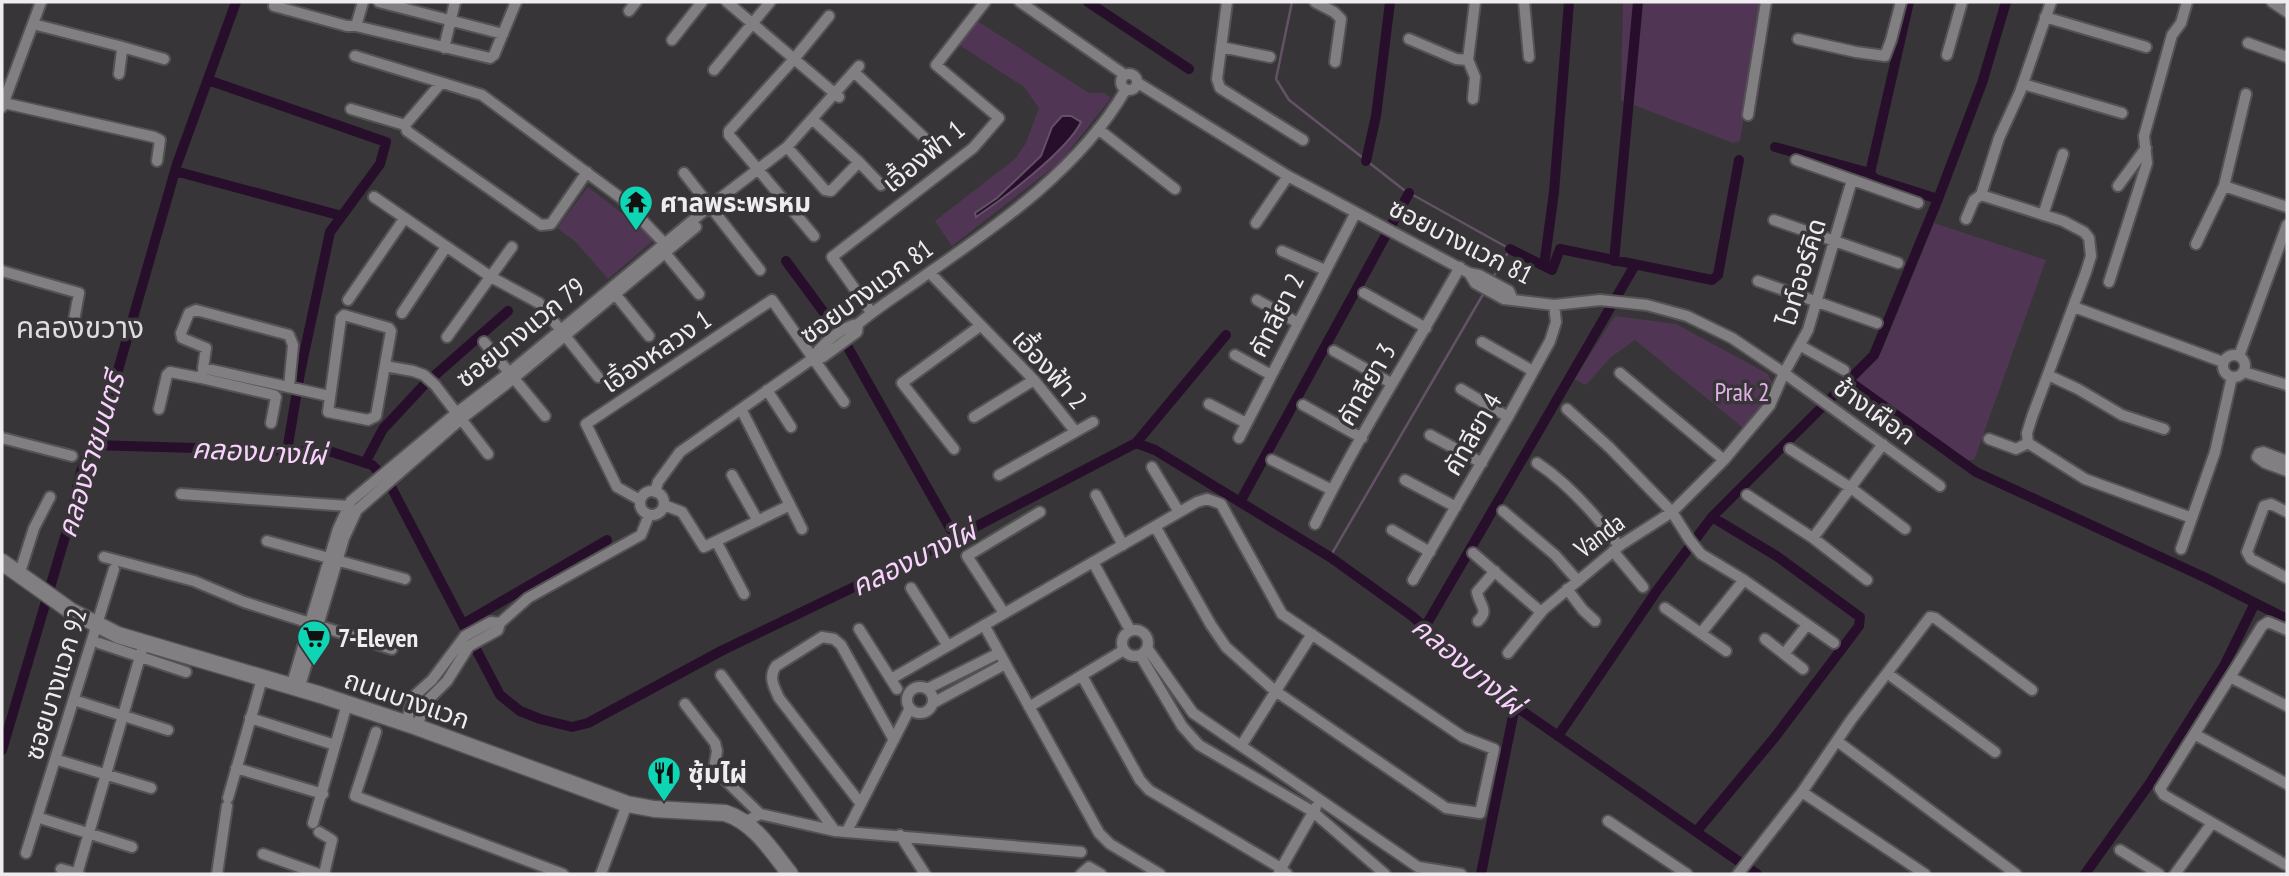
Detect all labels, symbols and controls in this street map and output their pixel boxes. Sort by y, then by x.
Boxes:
street label: เอื้องฟ้า 1 [874,112,971,199]
temple icon: ศาลพระพรหม [617,183,655,232]
place label: ศาลพระพรหม [660,186,811,219]
street label: ซอยบางแวก 81 [1384,191,1538,291]
street label: ไวท์ออร์คิด [1769,214,1833,331]
street label: ซอยบางแวก 81 [793,232,939,350]
street label: คัทลียา 2 [1241,267,1311,363]
street label: ซอยบางแวก 79 [449,270,591,394]
street label: เอิ้องหลวง 1 [595,302,717,400]
district label: คลองขวาง [16,307,144,346]
street label: เอื้องฟ้า 2 [1005,321,1095,416]
street label: คัทลียา 3 [1329,337,1403,431]
water label: คลองราชมนตรี [47,363,134,542]
street label: ช้างเผือก [1827,370,1923,452]
park label: Prak 2 [1714,375,1770,408]
street label: คัทลียา 4 [1435,387,1509,481]
water label: คลองบางไผ่ [191,429,331,473]
street label: Vanda [1567,505,1631,565]
water label: คลองบางไผ่ [845,510,985,604]
street label: ซอยบางแวก 92 [16,604,94,764]
water label: คลองบางไผ่ [1405,608,1534,725]
supermarket icon: 7-Eleven [295,618,333,667]
place label: 7-Eleven [338,621,418,654]
street label: ถนนบางแวก [340,662,474,736]
restaurant icon: ซุ้มไผ่ [645,754,683,803]
place label: ซุ้มไผ่ [688,757,747,790]

